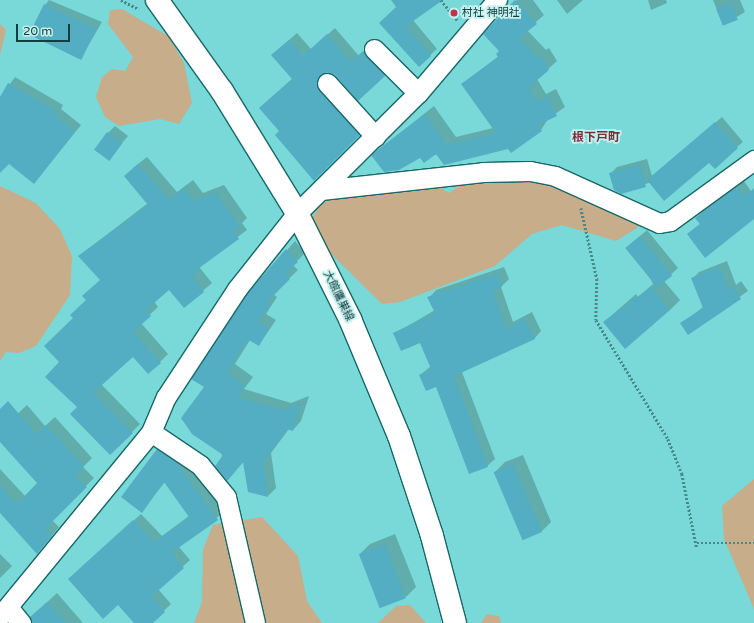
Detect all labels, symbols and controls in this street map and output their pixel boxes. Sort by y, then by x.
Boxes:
place label: 村社 神明社 [462,6,520,20]
marker: 村社 神明社 [449,8,459,18]
scale bar [18,16,72,42]
text: 20 m [23,24,52,38]
district label: 根下戸町 [572,131,620,145]
street label: 大館鷹巣線 [320,268,356,324]

